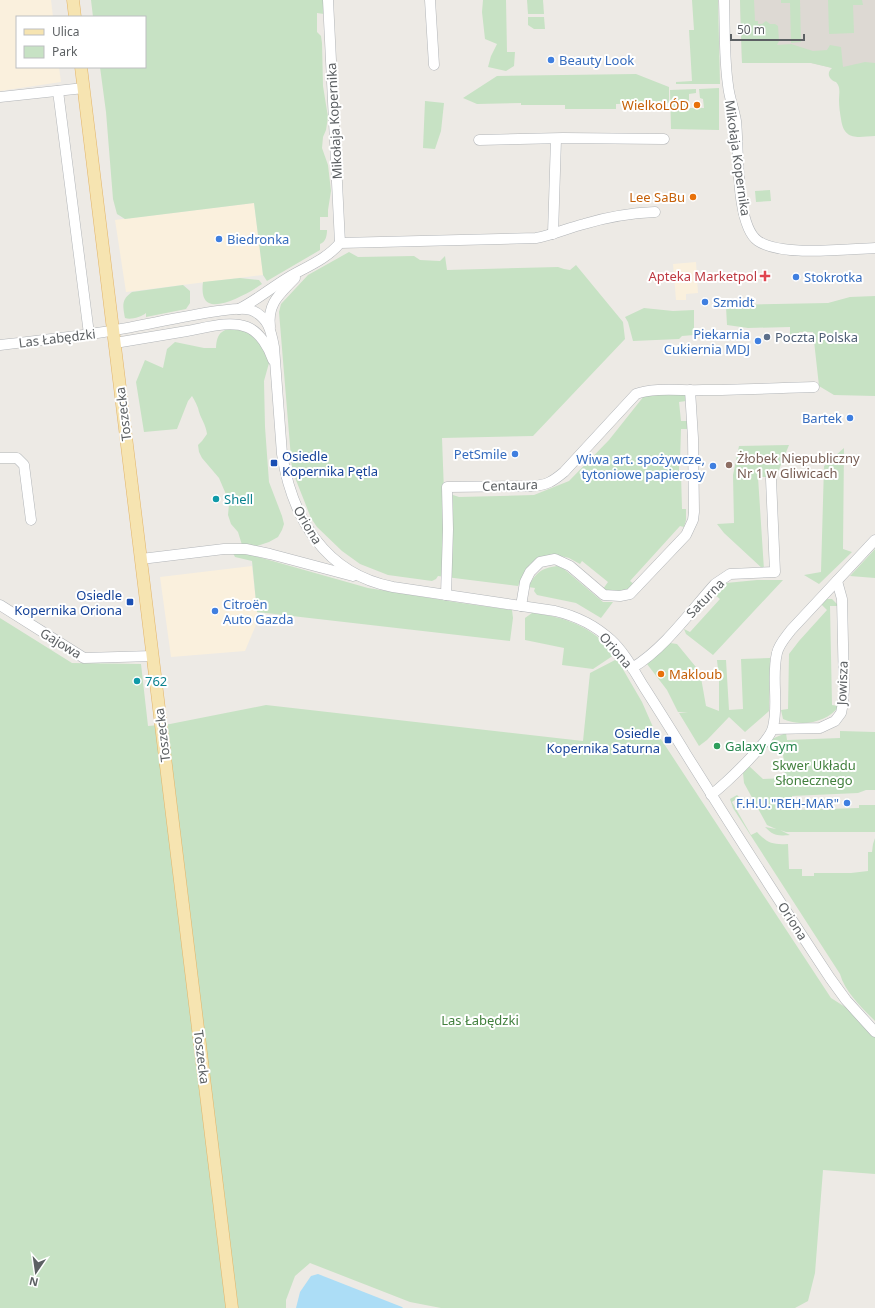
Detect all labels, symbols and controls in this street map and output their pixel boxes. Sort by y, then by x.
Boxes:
legend [16,16,146,68]
scale bar [731,16,804,42]
text: 50 m [737,21,765,38]
text: Ulica [52,23,79,40]
text: Park [52,43,78,60]
place label: Beauty Look [559,51,634,69]
marker: Beauty Look [546,55,556,65]
street label: Mikołaja Kopernika [322,62,346,180]
place label: WielkoLÓD [622,96,689,114]
street label: Mikołaja Kopernika [721,99,755,217]
marker: WielkoLÓD [692,100,702,110]
place label: Lee SaBu [629,188,685,206]
marker: Lee SaBu [688,192,698,202]
place label: Biedronka [227,230,289,248]
marker: Biedronka [214,234,224,244]
place label: Apteka Marketpol [648,267,757,285]
place label: Stokrotka [804,268,863,286]
marker: Apteka Marketpol [760,271,770,281]
marker: Stokrotka [791,272,801,282]
place label: Szmidt [713,293,755,311]
marker: Szmidt [700,297,710,307]
street label: Las Łabędzki [17,324,97,352]
place label: Piekarnia Cukiernia MDJ [664,325,750,358]
place label: Poczta Polska [775,328,858,346]
marker: Poczta Polska [762,332,772,342]
marker: Piekarnia Cukiernia MDJ [753,336,763,346]
street label: Toszecka [111,386,135,442]
place label: Bartek [802,409,842,427]
marker: Bartek [845,413,855,423]
place label: PetSmile [454,445,507,463]
place label: Osiedle Kopernika Pętla [282,447,378,480]
marker: PetSmile [510,449,520,459]
place label: Żłobek Niepubliczny Nr 1 w Gliwicach [737,449,860,482]
place label: Wiwa art. spożywcze, tytoniowe papierosy [576,450,705,483]
marker: Osiedle Kopernika Pętla [269,458,279,468]
marker: Żłobek Niepubliczny Nr 1 w Gliwicach [724,460,734,470]
marker: Wiwa art. spożywcze, tytoniowe papierosy [708,461,718,471]
street label: Centaura [482,475,538,495]
place label: Shell [224,490,253,508]
marker: Shell [211,494,221,504]
street label: Oriona [289,502,327,548]
street label: Saturna [682,575,728,621]
place label: Osiedle Kopernika Oriona [14,586,122,619]
place label: Citroën Auto Gazda [223,595,293,628]
marker: Osiedle Kopernika Oriona [125,597,135,607]
marker: Citroën Auto Gazda [210,606,220,616]
street label: Gajowa [37,624,85,662]
street label: Oriona [595,628,637,672]
street label: Jowisza [832,661,852,707]
place label: Makloub [669,665,722,683]
marker: Makloub [656,669,666,679]
place label: 762 [145,672,167,690]
marker: 762 [132,676,142,686]
street label: Toszecka [150,707,174,763]
place label: Osiedle Kopernika Saturna [547,724,660,757]
marker: Osiedle Kopernika Saturna [663,735,673,745]
place label: Galaxy Gym [725,737,798,755]
marker: Galaxy Gym [712,741,722,751]
park label: Skwer Układu Słonecznego [772,756,856,789]
place label: F.H.U."REH-MAR" [736,794,839,812]
marker: F.H.U."REH-MAR" [842,798,852,808]
street label: Oriona [774,898,812,944]
park label: Las Łabędzki [441,1011,519,1029]
street label: Toszecka [190,1029,214,1085]
north arrow [16,1252,56,1292]
text: N [28,1274,40,1291]

